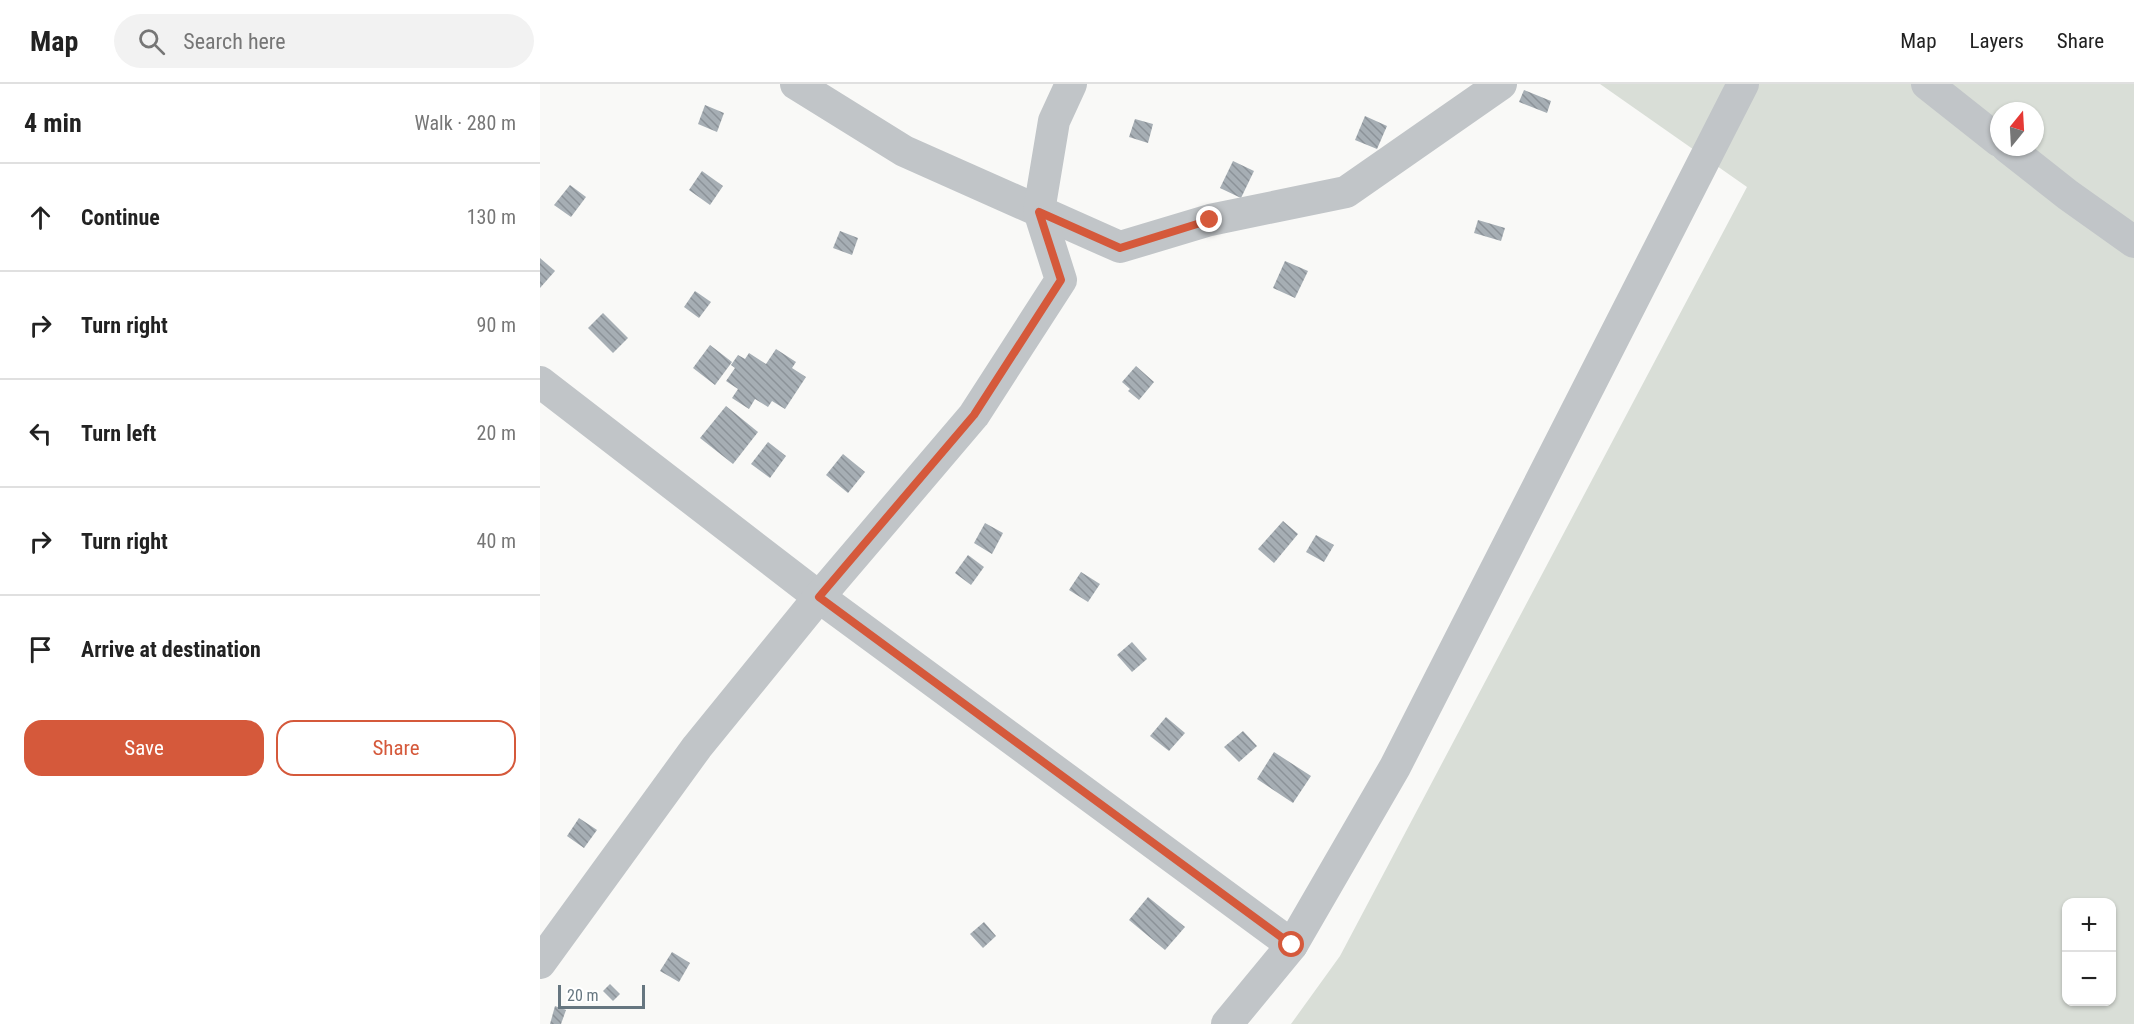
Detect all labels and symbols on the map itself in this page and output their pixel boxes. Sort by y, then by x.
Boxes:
north arrow [1990,102,2044,156]
route end [1196,206,1222,232]
route start [1278,931,1304,957]
scale bar [558,982,645,1010]

